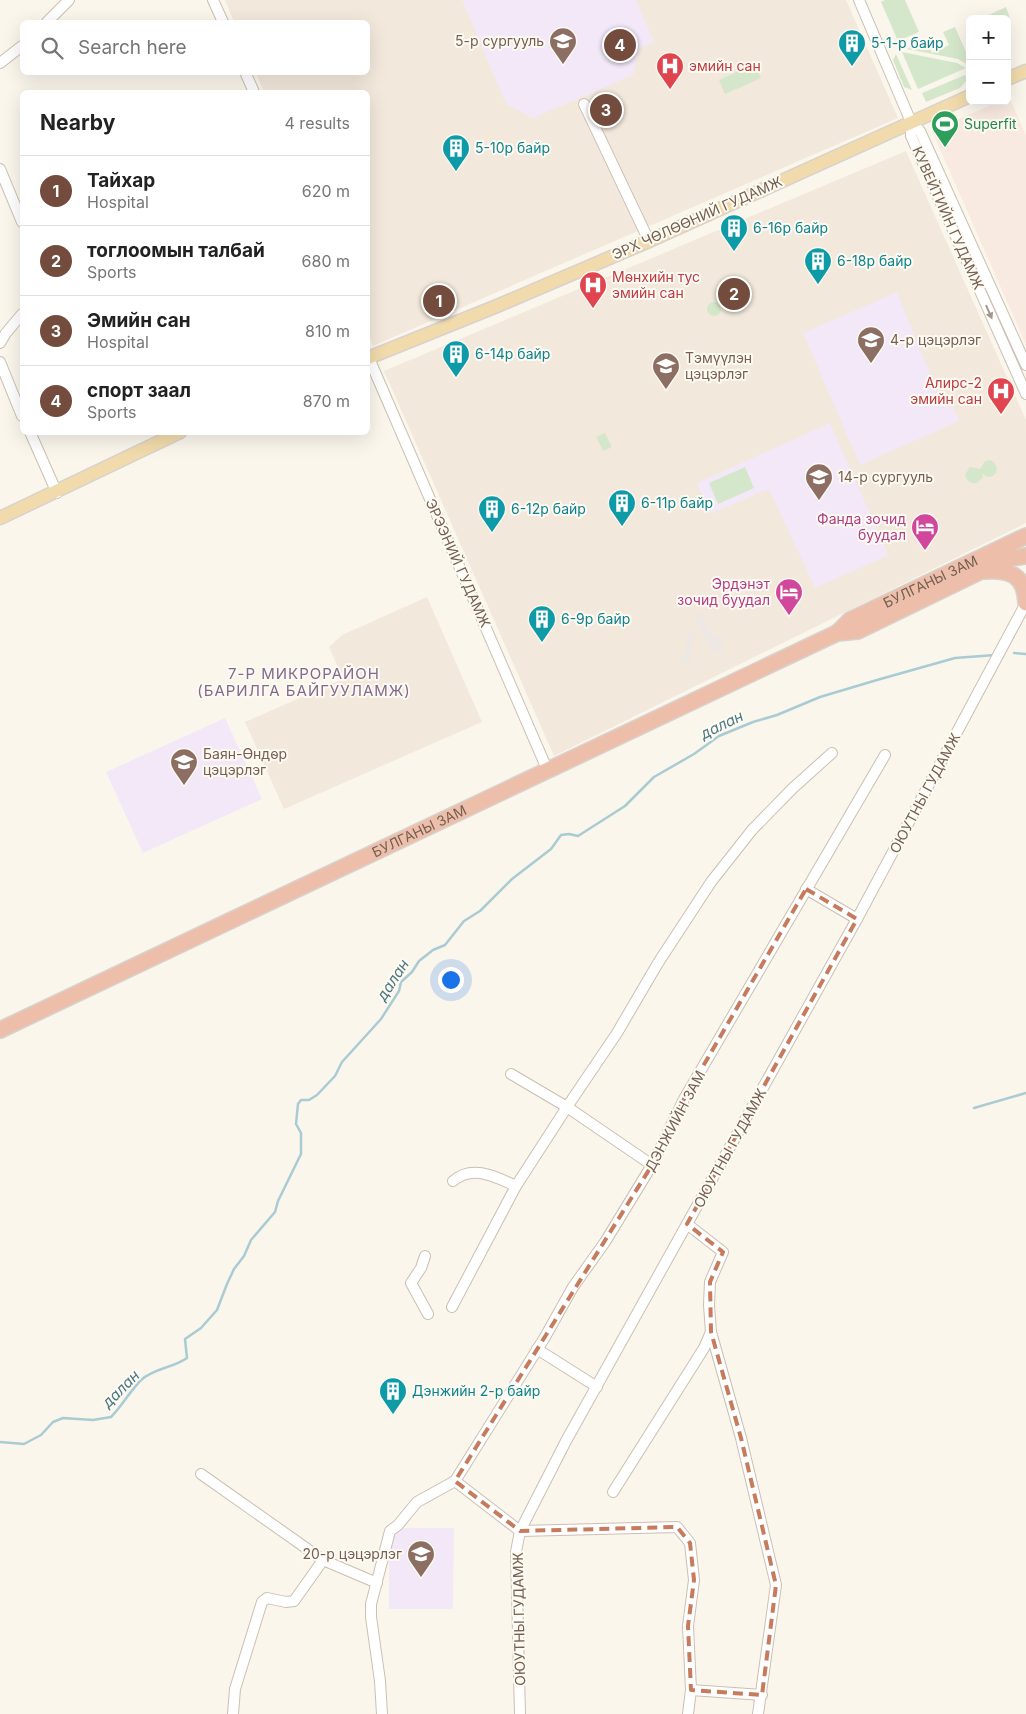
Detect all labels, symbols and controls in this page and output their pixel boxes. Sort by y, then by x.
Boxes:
map controls [966,15,1011,105]
button: + [966,15,1011,60]
search box [20,20,370,75]
school or university icon: 5-р сургууль [548,26,578,65]
pin: 4 [604,26,636,64]
building icon: 5-1-р байр [837,28,867,67]
place label: 5-р сургууль [455,32,544,49]
icon: search [38,34,66,62]
place label: 5-1-р байр [871,34,944,51]
text: Search here [78,36,187,59]
hospital icon: эмийн сан [655,51,685,90]
place label: эмийн сан [689,57,761,74]
button: − [966,60,1011,105]
pin: 3 [590,91,622,129]
sports icon: Superfit [930,109,960,148]
text: Nearby [40,110,115,135]
text: 4 results [285,113,350,133]
place label: Superfit [964,115,1017,132]
building icon: 5-10р байр [441,133,471,172]
place label: 5-10р байр [475,139,550,156]
street label: КУВЕЙТИЙН ГУДАМЖ [909,143,989,293]
text: Тайхар [87,169,155,192]
street label: ЭРХ ЧӨЛӨӨНИЙ ГУДАМЖ [609,171,785,263]
text: 1 [53,181,59,201]
text: 620 m [302,181,350,201]
text: Hospital [87,192,149,212]
building icon: 6-16р байр [719,213,749,252]
place label: 6-16р байр [753,219,828,236]
text: тоглоомын талбай [87,239,265,262]
building icon: 6-18р байр [803,246,833,285]
text: 2 [51,251,61,271]
text: 680 m [302,251,350,271]
place label: 6-18р байр [837,252,912,269]
text: Sports [87,262,136,282]
place label: Мөнхийн тус эмийн сан [612,268,700,301]
hospital icon: Мөнхийн тус эмийн сан [578,270,608,309]
pin: 2 [718,275,750,313]
pin: 1 [423,282,455,320]
one-way arrow [985,305,993,319]
text: Эмийн сан [87,309,191,332]
text: 3 [51,321,61,341]
text: 810 m [305,321,350,341]
school or university icon: 4-р цэцэрлэг [856,325,886,364]
place label: 4-р цэцэрлэг [890,331,981,348]
text: Hospital [87,332,149,352]
building icon: 6-14р байр [441,339,471,378]
place label: 6-14р байр [475,345,550,362]
place label: Тэмүүлэн цэцэрлэг [685,349,752,382]
school or university icon: Тэмүүлэн цэцэрлэг [651,351,681,390]
place label: Aлирс-2 эмийн сан [910,374,982,407]
hospital icon: Aлирс-2 эмийн сан [986,376,1016,415]
text: спорт заал [87,379,191,402]
text: 4 [51,391,61,411]
text: 870 m [303,391,350,411]
text: Sports [87,402,136,422]
school or university icon: 14-р сургууль [804,462,834,501]
place label: 14-р сургууль [838,468,933,485]
building icon: 6-11р байр [607,488,637,527]
building icon: 6-12р байр [477,494,507,533]
place label: 6-11р байр [641,494,713,511]
street label: ЭРЭЭНИЙ ГУДАМЖ [422,495,496,630]
place label: 6-12р байр [511,500,586,517]
place label: Фанда зочид буудал [817,510,906,543]
hotel icon: Фанда зочид буудал [910,512,940,551]
street label: БУЛГАНЫ ЗАМ [880,551,980,611]
place label: Эрдэнэт зочид буудал [677,575,770,608]
hotel icon: Эрдэнэт зочид буудал [774,577,804,616]
building icon: 6-9р байр [527,604,557,643]
place label: 6-9р байр [561,610,630,627]
district label: 7-Р МИКРОРАЙОН (БАРИЛГА БАЙГУУЛАМЖ) [197,664,411,700]
water label: далан [696,706,746,743]
street label: ОЮУТНЫ ГУДАМЖ [886,729,964,856]
place label: Баян-Өндөр цэцэрлэг [203,745,287,778]
school or university icon: Баян-Өндөр цэцэрлэг [169,747,199,786]
street label: БУЛГАНЫ ЗАМ [369,801,469,860]
water label: далан [372,955,413,1005]
your location [438,967,464,993]
street label: ДЭНЖИЙН ЗАМ [640,1067,708,1174]
street label: ОЮУТНЫ ГУДАМЖ [690,1085,770,1210]
water label: далан [97,1366,143,1412]
building icon: Дэнжийн 2-р байр [378,1376,408,1415]
place label: Дэнжийн 2-р байр [412,1382,540,1399]
school or university icon: 20-р цэцэрлэг [406,1539,436,1578]
place label: 20-р цэцэрлэг [302,1545,402,1562]
street label: ОЮУТНЫ ГУДАМЖ [509,1551,528,1686]

